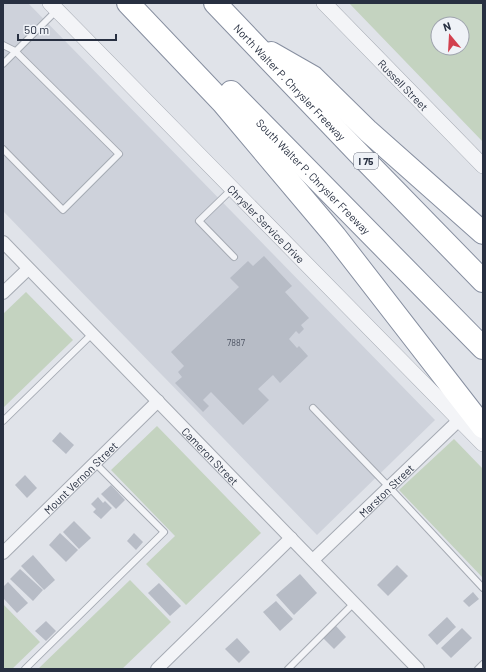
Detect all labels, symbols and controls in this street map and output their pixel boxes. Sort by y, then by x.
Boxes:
scale bar [18,16,116,42]
north arrow [430,16,470,56]
text: N [441,19,452,33]
street label: North Walter P. Chrysler Freeway [232,21,349,143]
text: 50 m [24,22,49,36]
street label: Russell Street [376,56,431,113]
street label: South Walter P. Chrysler Freeway [254,116,373,237]
road number: I 75 [354,153,378,169]
street label: Chrysler Service Drive [225,182,308,265]
house number: 7887 [227,337,246,348]
street label: Cameron Street [180,424,242,487]
street label: Mount Vernon Street [41,438,120,516]
street label: Marston Street [356,461,416,519]

